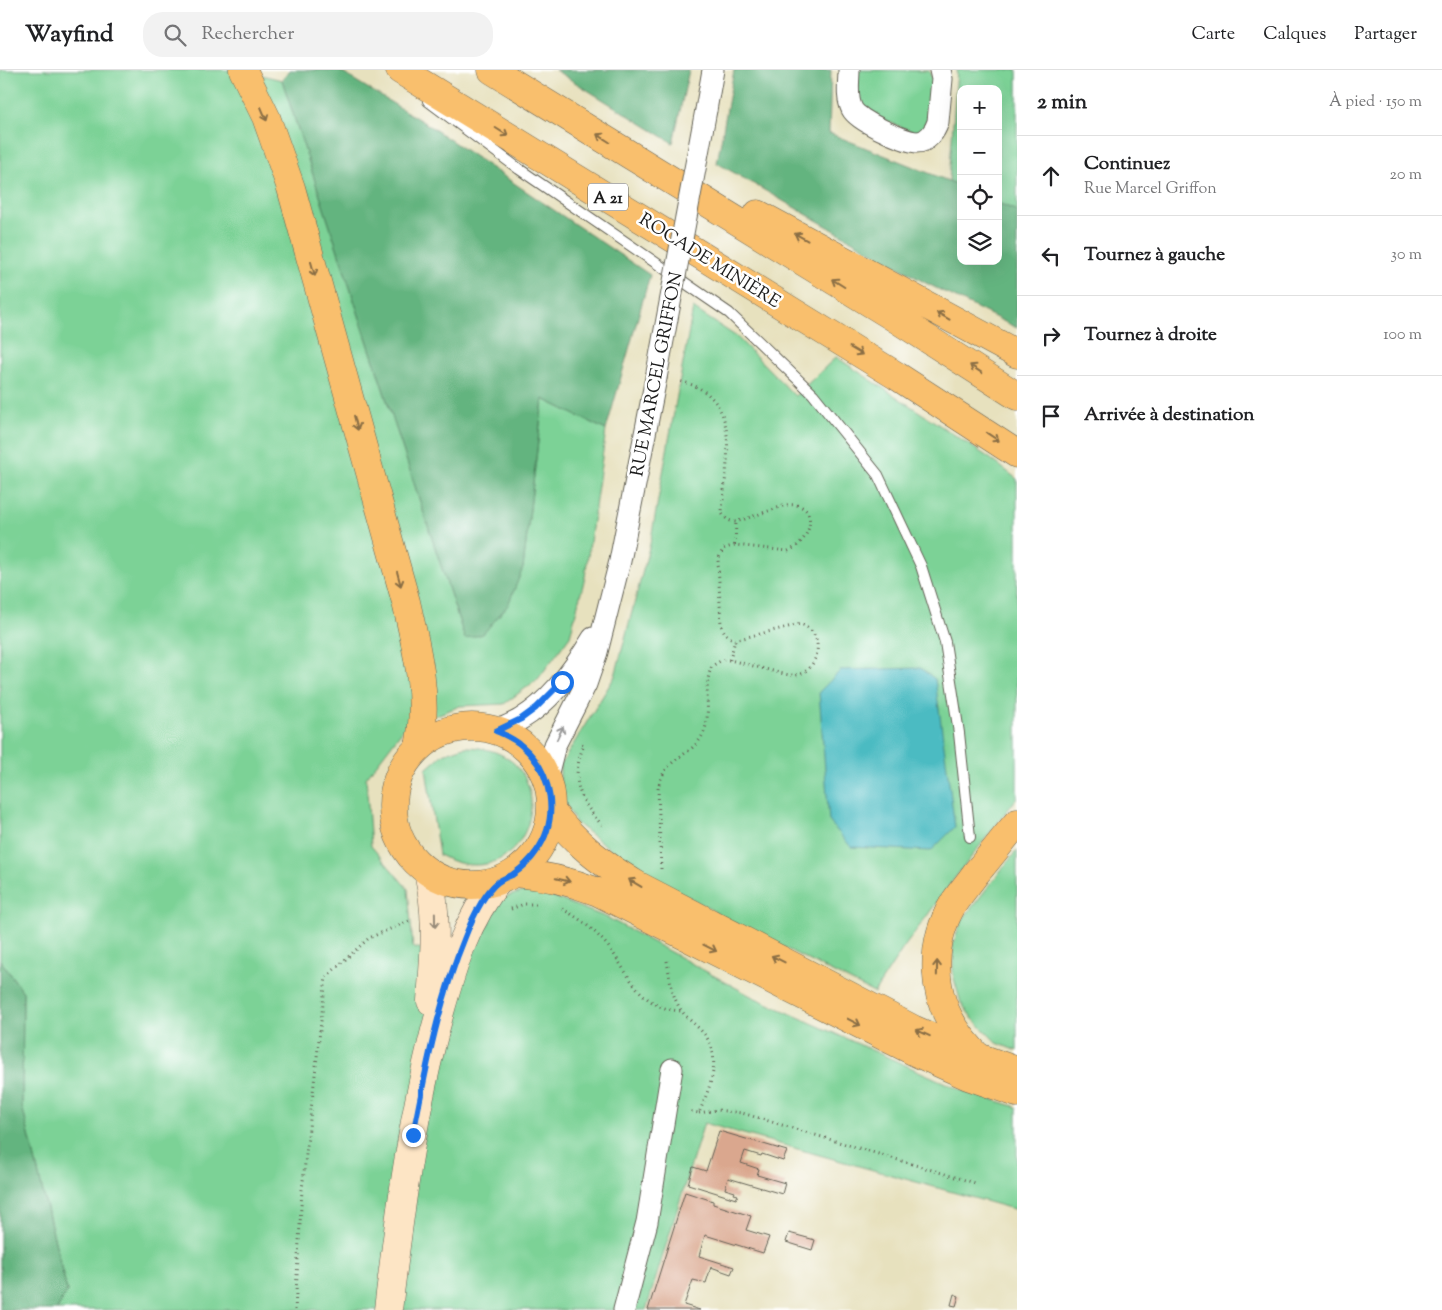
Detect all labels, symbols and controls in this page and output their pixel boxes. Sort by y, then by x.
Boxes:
search box [143,12,493,57]
text: Wayfind [25,18,113,52]
icon: search [161,21,189,49]
text: Rechercher [201,21,294,48]
text: Carte [1192,22,1235,48]
text: Calques [1263,22,1326,48]
text: Partager [1354,22,1417,48]
map controls [957,85,1002,265]
button: + [957,85,1002,130]
text: 2 min [1037,88,1087,118]
text: À pied · 150 m [1329,91,1422,114]
one-way arrow [260,106,270,121]
one-way arrow [494,128,508,138]
button: − [957,130,1002,175]
one-way arrow [596,133,610,143]
text: Continuez [1084,151,1170,178]
icon: ahead [1037,162,1065,190]
text: 20 m [1389,164,1422,187]
button: locate [957,175,1002,220]
text: Rue Marcel Griffon [1084,178,1217,201]
road number: A 21 [588,184,628,210]
street label: ROCADE MINIÈRE [633,208,785,316]
button: layers [957,220,1002,265]
one-way arrow [794,231,808,241]
icon: left [1037,242,1065,270]
text: Tournez à gauche [1084,242,1225,269]
text: 30 m [1391,244,1422,267]
one-way arrow [309,260,319,276]
street label: RUE MARCEL GRIFFON [625,270,691,479]
one-way arrow [832,278,846,288]
one-way arrow [936,310,950,320]
icon: right [1037,322,1065,350]
text: Tournez à droite [1084,322,1217,349]
text: 100 m [1383,324,1422,347]
one-way arrow [848,346,862,356]
one-way arrow [970,364,984,374]
icon: arrive [1037,402,1065,430]
text: Arrivée à destination [1084,402,1255,429]
one-way arrow [352,414,362,430]
one-way arrow [986,433,1000,443]
one-way arrow [395,571,405,587]
route start [551,671,574,694]
one-way arrow [556,726,566,741]
one-way arrow [554,876,570,885]
one-way arrow [628,878,642,888]
one-way arrow [430,912,440,928]
one-way arrow [702,943,717,953]
one-way arrow [771,954,786,964]
one-way arrow [932,960,942,976]
one-way arrow [847,1017,862,1027]
one-way arrow [916,1028,931,1038]
route end [402,1124,425,1147]

